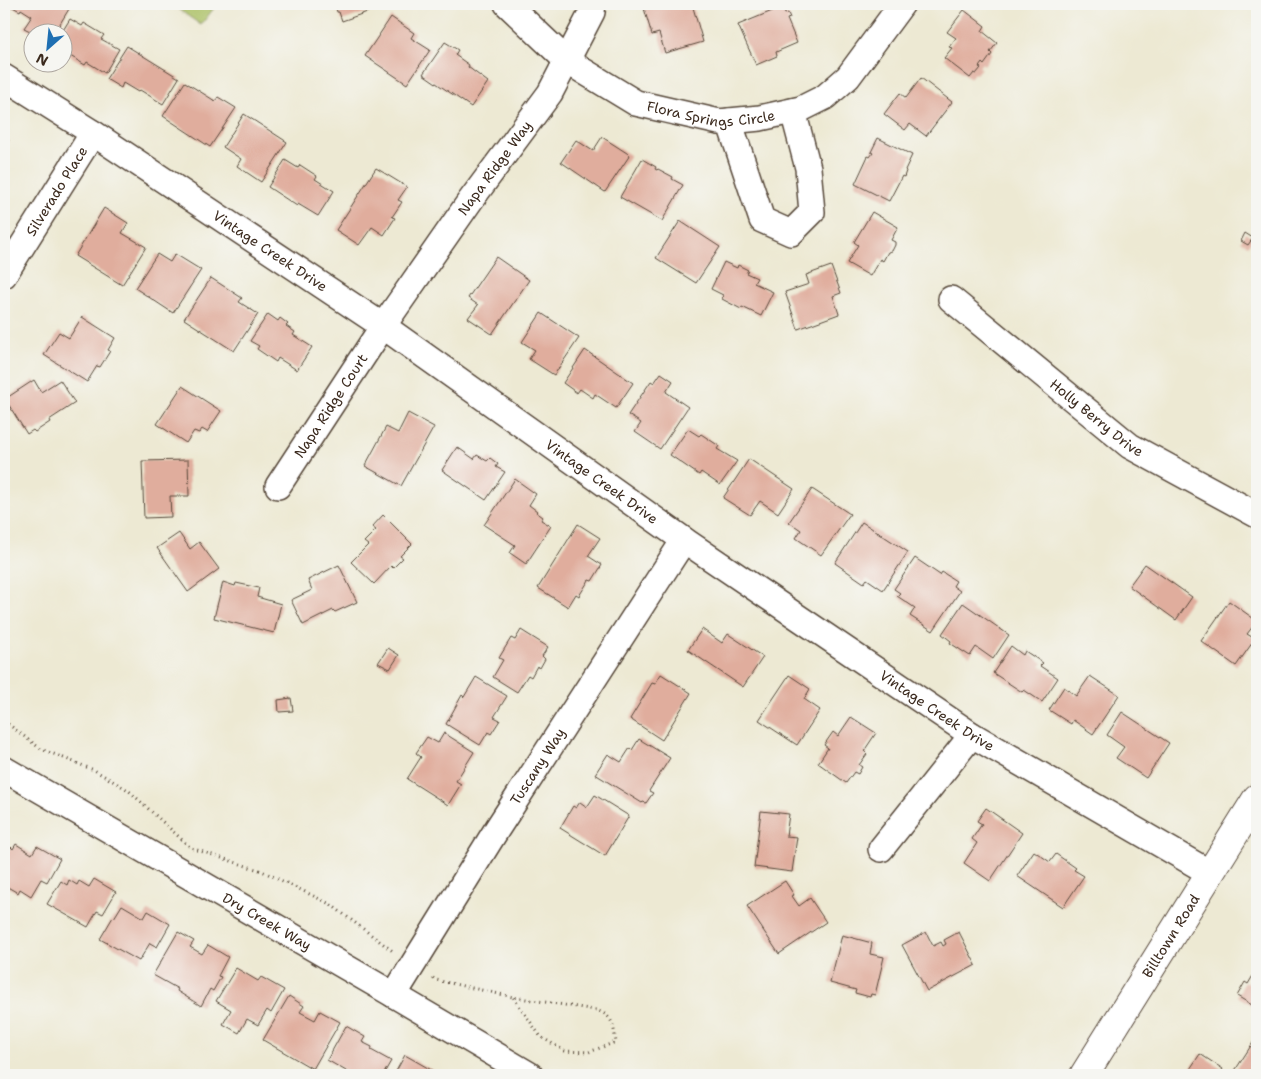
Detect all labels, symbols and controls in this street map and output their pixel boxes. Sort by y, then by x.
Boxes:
north arrow [22,22,72,72]
text: N [33,49,51,70]
street label: Flora Springs Circle [645,97,777,131]
street label: Napa Ridge Way [454,117,536,219]
street label: Silverado Place [22,143,91,239]
street label: Vintage Creek Drive [209,206,331,296]
street label: Napa Ridge Court [290,350,371,461]
street label: Holly Berry Drive [1046,375,1147,461]
street label: Vintage Creek Drive [542,435,662,528]
street label: Vintage Creek Drive [876,666,998,755]
street label: Tuscany Way [506,724,569,808]
street label: Dry Creek Way [219,889,315,954]
street label: Billtown Road [1138,891,1204,981]

